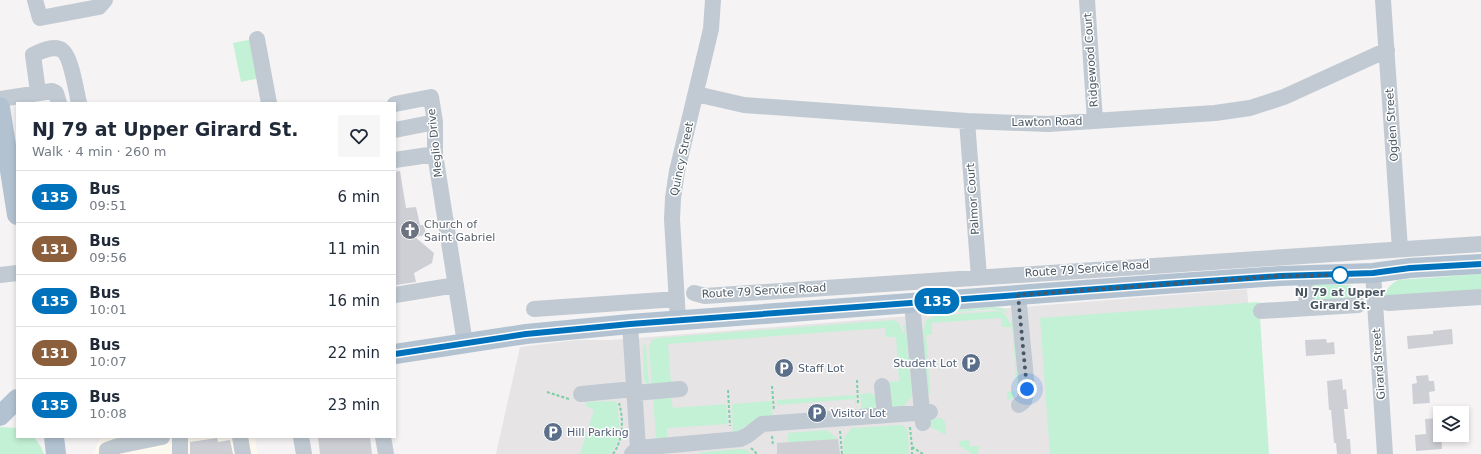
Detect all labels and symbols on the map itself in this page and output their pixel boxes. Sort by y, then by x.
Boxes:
street label: Ridgewood Court [1081,12,1101,108]
street label: Ogden Street [1383,87,1401,162]
street label: Meglio Drive [425,108,445,178]
street label: Lawton Road [1011,115,1083,129]
street label: Quincy Street [668,120,696,197]
street label: Palmor Court [964,162,982,235]
place label: Church of Saint Gabriel [424,218,495,244]
church icon: Church of Saint Gabriel [399,219,421,241]
street label: Route 79 Service Road [1024,258,1150,280]
marker: NJ 79 at Upper Girard St. [1331,266,1349,284]
street label: Route 79 Service Road [701,281,827,301]
place label: NJ 79 at Upper Girard St. [1295,286,1386,312]
line badge: 135 [914,288,960,314]
street label: Girard Street [1370,327,1388,400]
parking icon: Student Lot [960,352,982,374]
parking icon: Staff Lot [773,357,795,379]
place label: Student Lot [893,357,958,370]
place label: Staff Lot [798,362,845,375]
your location [1017,379,1037,399]
parking icon: Visitor Lot [806,402,828,424]
place label: Visitor Lot [831,407,887,420]
parking icon: Hill Parking [542,421,564,443]
place label: Hill Parking [567,426,629,439]

